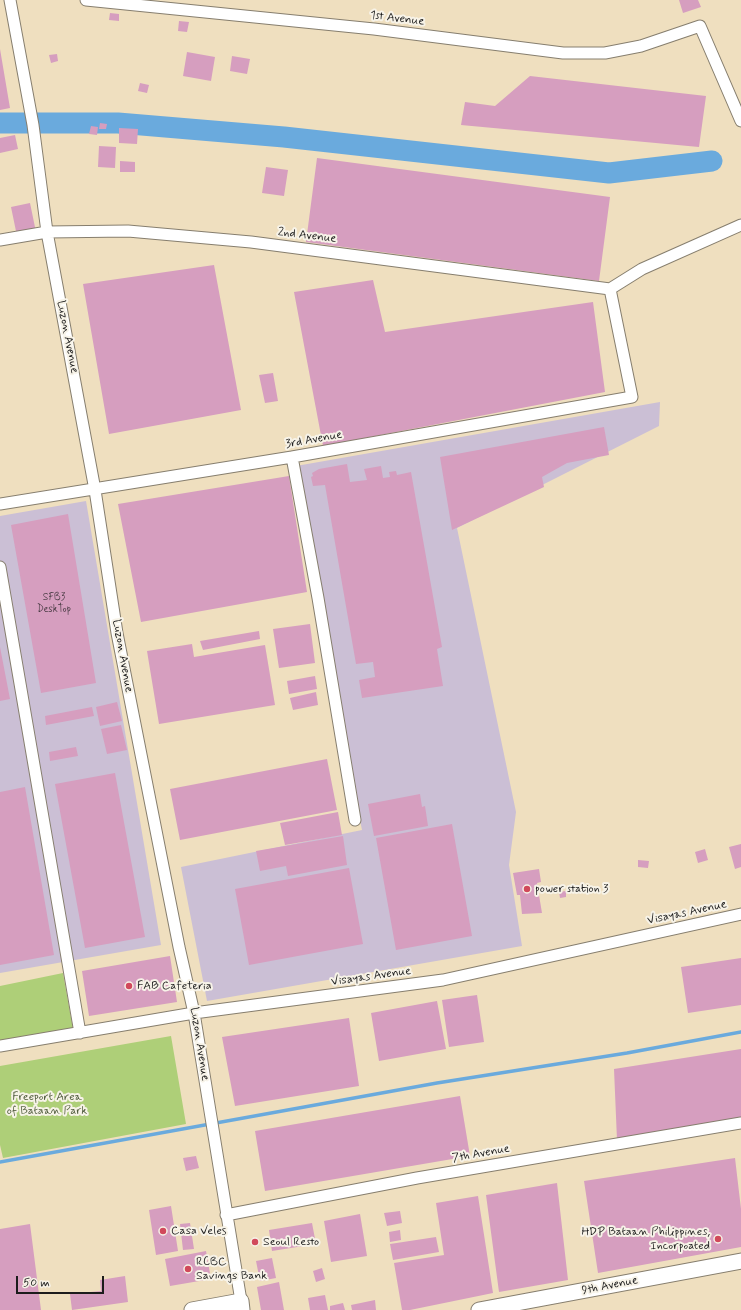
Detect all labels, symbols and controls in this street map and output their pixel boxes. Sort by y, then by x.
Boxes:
street label: 1st Avenue [369,9,425,29]
street label: 2nd Avenue [277,225,337,247]
street label: Luzon Avenue [53,299,81,375]
street label: 3rd Avenue [285,428,343,452]
house number: SFB3 DeskTop [37,592,71,616]
street label: Luzon Avenue [108,618,136,694]
place label: power station 3 [535,882,608,896]
marker: power station 3 [522,884,532,894]
street label: Visayas Avenue [646,898,728,928]
street label: Visayas Avenue [330,964,412,990]
place label: FAB Cafeteria [137,979,212,993]
marker: FAB Cafeteria [124,981,134,991]
street label: Luzon Avenue [186,1006,212,1082]
park label: Freeport Area of Bataan Park [7,1090,87,1118]
street label: 7th Avenue [451,1142,511,1166]
place label: Casa Veles [171,1224,227,1238]
place label: HDP Bataan Philippines, Incorpoated [581,1225,710,1253]
marker: Casa Veles [158,1226,168,1236]
marker: HDP Bataan Philippines, Incorpoated [713,1234,723,1244]
place label: Seoul Resto [263,1235,319,1249]
marker: Seoul Resto [250,1237,260,1247]
place label: RCBC Savings Bank [196,1255,267,1283]
marker: RCBC Savings Bank [183,1264,193,1274]
scale bar [18,1268,106,1294]
street label: 9th Avenue [581,1274,639,1298]
text: 50 m [23,1275,50,1291]

